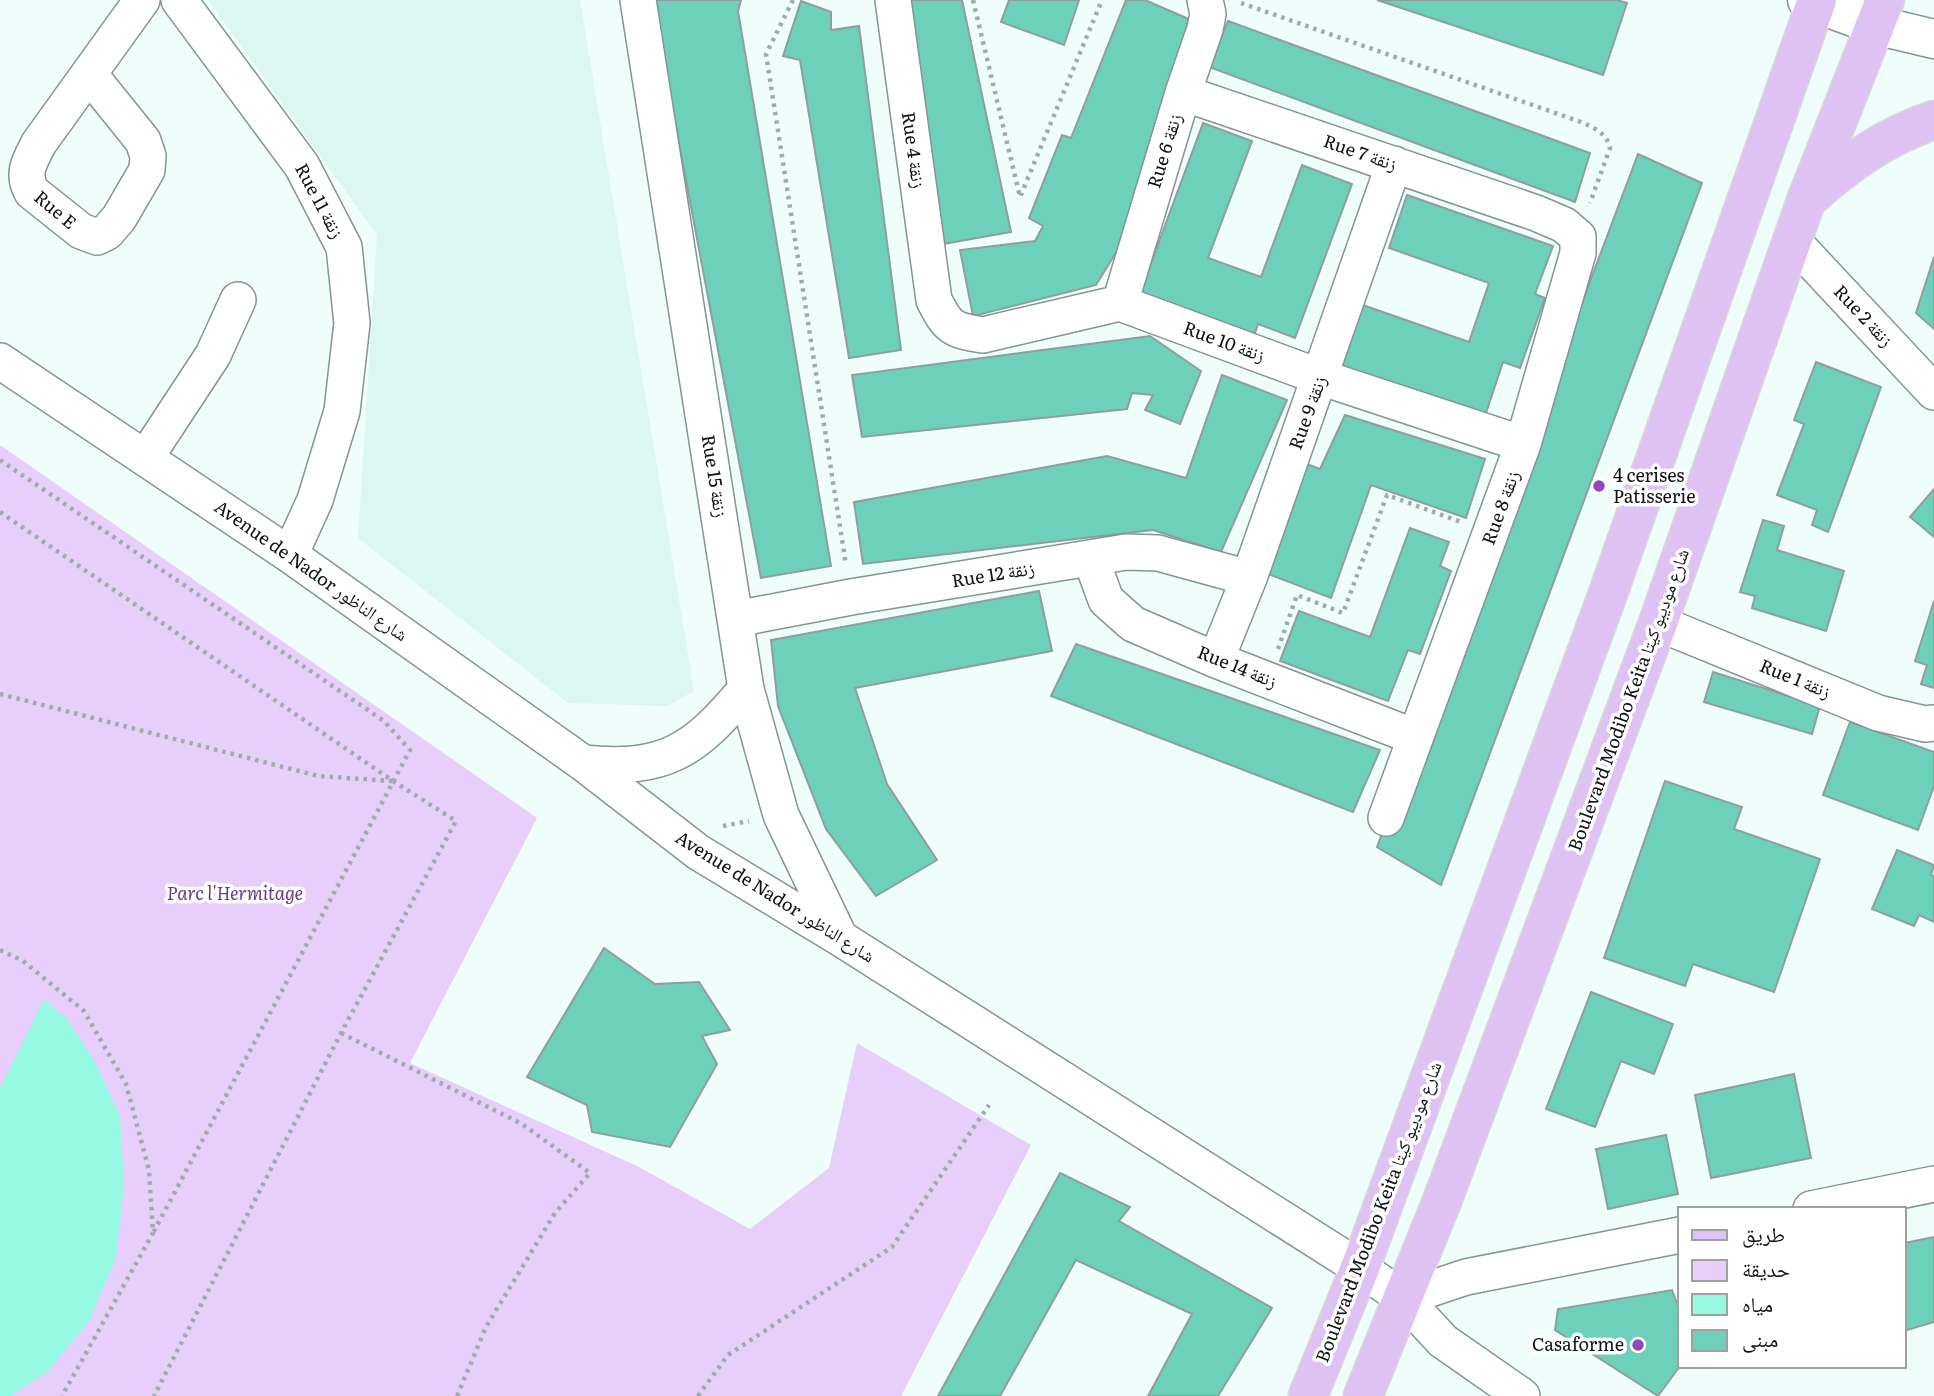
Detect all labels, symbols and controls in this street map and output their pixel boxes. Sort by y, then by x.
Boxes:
street label: Rue 4 زنقة [896,110,933,190]
street label: Rue 6 زنقة [1139,110,1188,191]
street label: Rue 7 زنقة [1320,126,1401,177]
street label: Rue 11 زنقة [289,158,351,243]
street label: Rue E [29,183,83,235]
street label: Rue 2 زنقة [1828,278,1900,352]
street label: Rue 10 زنقة [1180,313,1269,368]
street label: Rue 9 زنقة [1281,372,1332,453]
street label: Rue 15 زنقة [696,432,735,519]
place label: 4 cerises Patisserie [1613,461,1696,509]
street label: Rue 8 زنقة [1474,467,1525,548]
marker: 4 cerises Patisserie [1591,478,1607,494]
street label: Avenue de Nador شارع الناظور [210,493,414,647]
street label: Boulevard Modibo Keita شارع موديبو كيتا [1560,544,1695,855]
street label: Rue 12 زنقة [949,554,1036,593]
street label: Rue 14 زنقة [1194,637,1281,694]
street label: Rue 1 زنقة [1756,651,1835,704]
street label: Avenue de Nador شارع الناظور [671,823,881,968]
park label: Parc l'Hermitage [167,879,303,906]
street label: Boulevard Modibo Keita شارع موديبو كيتا [1308,1057,1448,1366]
legend [1678,1207,1906,1368]
text: طريق [1742,1217,1785,1248]
text: حديقة [1742,1252,1790,1283]
text: مياه [1742,1287,1773,1318]
text: مبنى [1742,1322,1778,1353]
place label: Casaforme [1532,1330,1624,1357]
marker: Casaforme [1630,1337,1646,1353]

